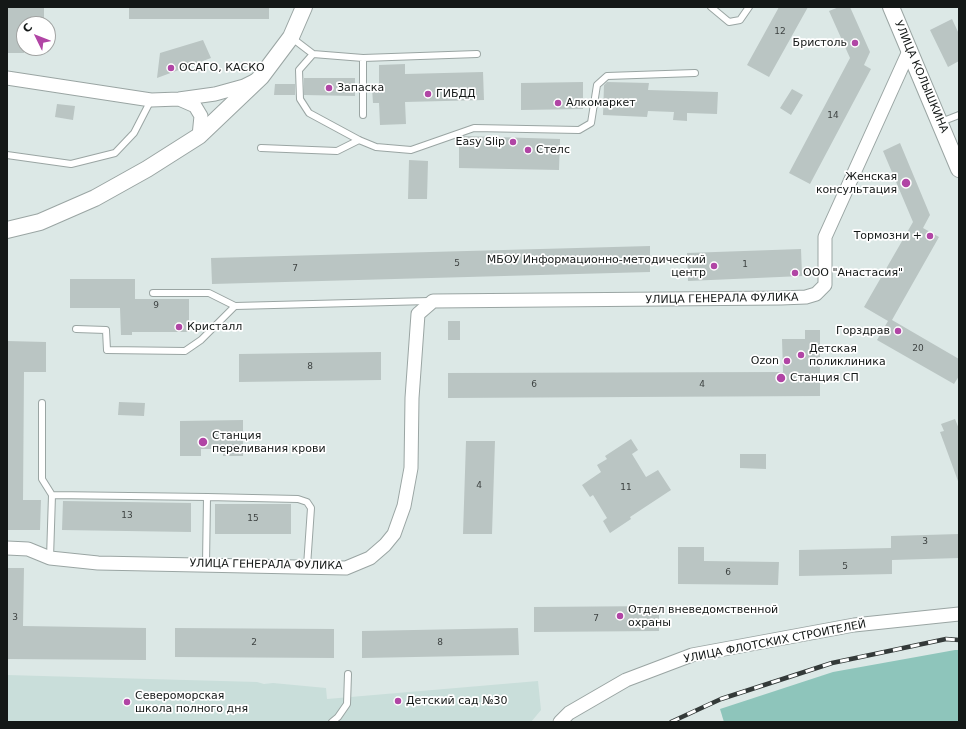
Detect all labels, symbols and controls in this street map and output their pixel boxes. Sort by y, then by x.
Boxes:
north arrow [16,16,56,56]
street label: УЛИЦА КОЛЫШКИНА [891,19,951,135]
text: С [20,21,35,36]
house number: 12 [774,27,786,37]
place label: Бристоль [793,36,847,50]
marker: Бристоль [850,38,860,48]
place label: ОСАГО, КАСКО [179,61,265,75]
marker: ОСАГО, КАСКО [166,63,176,73]
place label: Запаска [337,81,384,95]
marker: Запаска [324,83,334,93]
place label: ГИБДД [436,87,476,101]
marker: ГИБДД [423,89,433,99]
place label: Алкомаркет [566,96,636,110]
marker: Алкомаркет [553,98,563,108]
house number: 14 [827,111,839,121]
place label: Easy Slip [455,135,505,149]
marker: Easy Slip [508,137,518,147]
place label: Стелс [536,143,570,157]
marker: Стелс [523,145,533,155]
place label: Женская консультация [816,170,897,196]
marker: Женская консультация [900,177,912,189]
place label: Тормозни + [854,229,922,243]
marker: Тормозни + [925,231,935,241]
place label: МБОУ Информационно-методический центр [487,253,706,279]
house number: 5 [454,259,460,269]
house number: 1 [742,260,748,270]
marker: МБОУ Информационно-методический центр [709,261,719,271]
house number: 7 [292,264,298,274]
place label: ООО "Анастасия" [803,266,903,280]
marker: ООО "Анастасия" [790,268,800,278]
street label: УЛИЦА ГЕНЕРАЛА ФУЛИКА [645,291,799,307]
house number: 9 [153,301,159,311]
place label: Кристалл [187,320,242,334]
marker: Кристалл [174,322,184,332]
place label: Горздрав [836,324,890,338]
marker: Горздрав [893,326,903,336]
place label: Детская поликлиника [809,342,886,368]
house number: 20 [912,344,924,354]
marker: Детская поликлиника [796,350,806,360]
place label: Ozon [751,354,779,368]
marker: Ozon [782,356,792,366]
house number: 8 [307,362,313,372]
place label: Станция СП [790,371,859,385]
marker: Станция СП [775,372,787,384]
house number: 6 [531,380,537,390]
house number: 4 [699,380,705,390]
place label: Станция переливания крови [212,429,326,455]
marker: Станция переливания крови [197,436,209,448]
house number: 4 [476,481,482,491]
house number: 11 [620,483,632,493]
house number: 13 [121,511,133,521]
house number: 15 [247,514,259,524]
house number: 3 [922,537,928,547]
street label: УЛИЦА ГЕНЕРАЛА ФУЛИКА [189,557,343,573]
house number: 5 [842,562,848,572]
house number: 6 [725,568,731,578]
place label: Отдел вневедомственной охраны [628,603,778,629]
marker: Отдел вневедомственной охраны [615,611,625,621]
house number: 3 [12,613,18,623]
house number: 7 [593,614,599,624]
street label: УЛИЦА ФЛОТСКИХ СТРОИТЕЛЕЙ [683,618,867,666]
house number: 2 [251,638,257,648]
house number: 8 [437,638,443,648]
place label: Североморская школа полного дня [135,689,248,715]
place label: Детский сад №30 [406,694,508,708]
marker: Детский сад №30 [393,696,403,706]
marker: Североморская школа полного дня [122,697,132,707]

